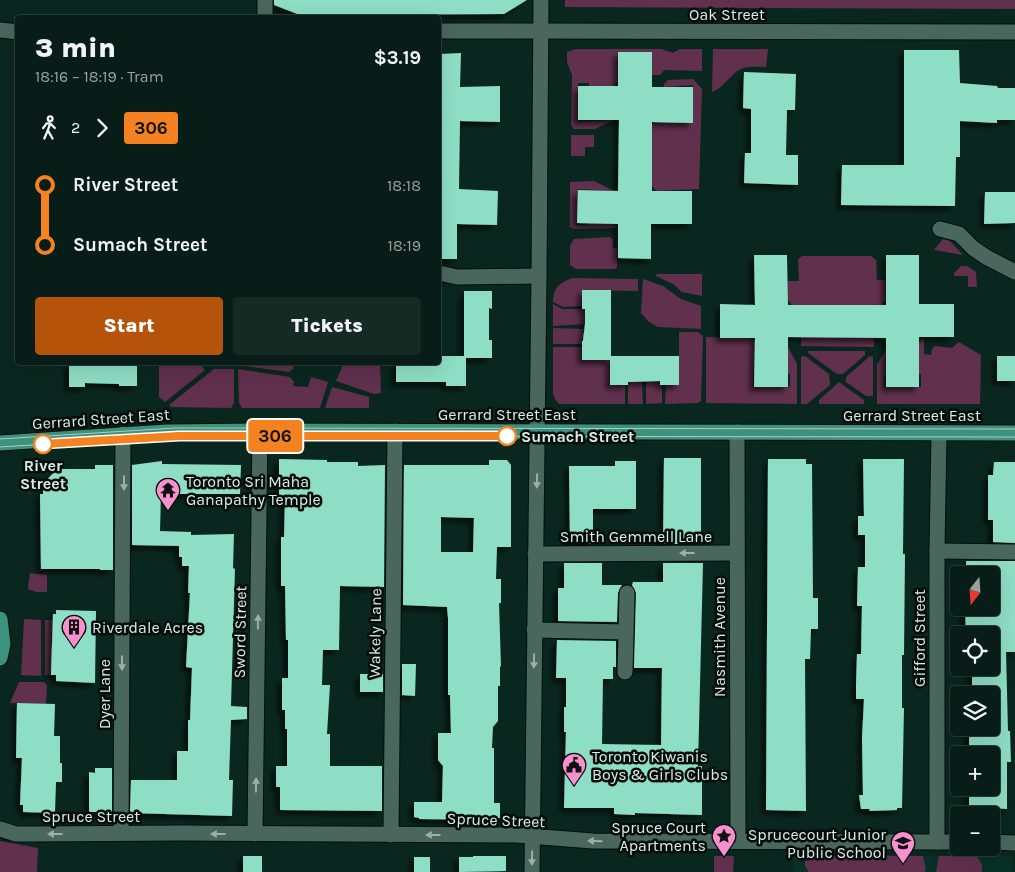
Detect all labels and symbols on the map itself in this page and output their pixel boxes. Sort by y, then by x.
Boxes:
street label: Oak Street [689,5,765,24]
street label: Gerrard Street East [32,405,170,433]
street label: Gerrard Street East [438,405,576,424]
street label: Gerrard Street East [843,406,981,425]
line badge: 306 [246,420,304,452]
marker: Sumach Street [497,426,517,446]
place label: Sumach Street [521,427,634,446]
marker: River Street [33,434,53,454]
place label: River Street [20,456,66,493]
place label: Toronto Sri Maha Ganapathy Temple [186,472,321,509]
one-way arrow [533,473,541,489]
one-way arrow [120,475,128,491]
temple icon: Toronto Sri Maha Ganapathy Temple [155,477,181,511]
street label: Smith Gemmell Lane [560,527,712,546]
one-way arrow [679,549,695,557]
north arrow [950,566,1000,616]
street label: Nasmith Avenue [710,577,729,697]
street label: Sword Street [230,585,250,679]
street label: Wakely Lane [365,588,385,678]
street label: Gifford Street [910,589,929,687]
building icon: Riverdale Acres [61,614,87,648]
one-way arrow [254,614,262,630]
place label: Riverdale Acres [92,618,203,637]
one-way arrow [530,653,538,669]
one-way arrow [118,655,126,671]
street label: Dyer Lane [95,659,114,729]
place label: Toronto Kiwanis Boys & Girls Clubs [592,747,728,784]
public building icon: Toronto Kiwanis Boys & Girls Clubs [561,752,587,786]
one-way arrow [252,777,260,793]
street label: Spruce Street [42,807,140,826]
street label: Spruce Street [446,809,546,831]
place label: Spruce Court Apartments [611,818,706,855]
place icon: Spruce Court Apartments [711,823,737,857]
place label: Sprucecourt Junior Public School [748,825,886,862]
one-way arrow [209,829,225,837]
one-way arrow [47,830,63,838]
school or university icon: Sprucecourt Junior Public School [890,830,916,864]
one-way arrow [424,831,440,839]
one-way arrow [587,836,603,844]
one-way arrow [528,850,536,866]

